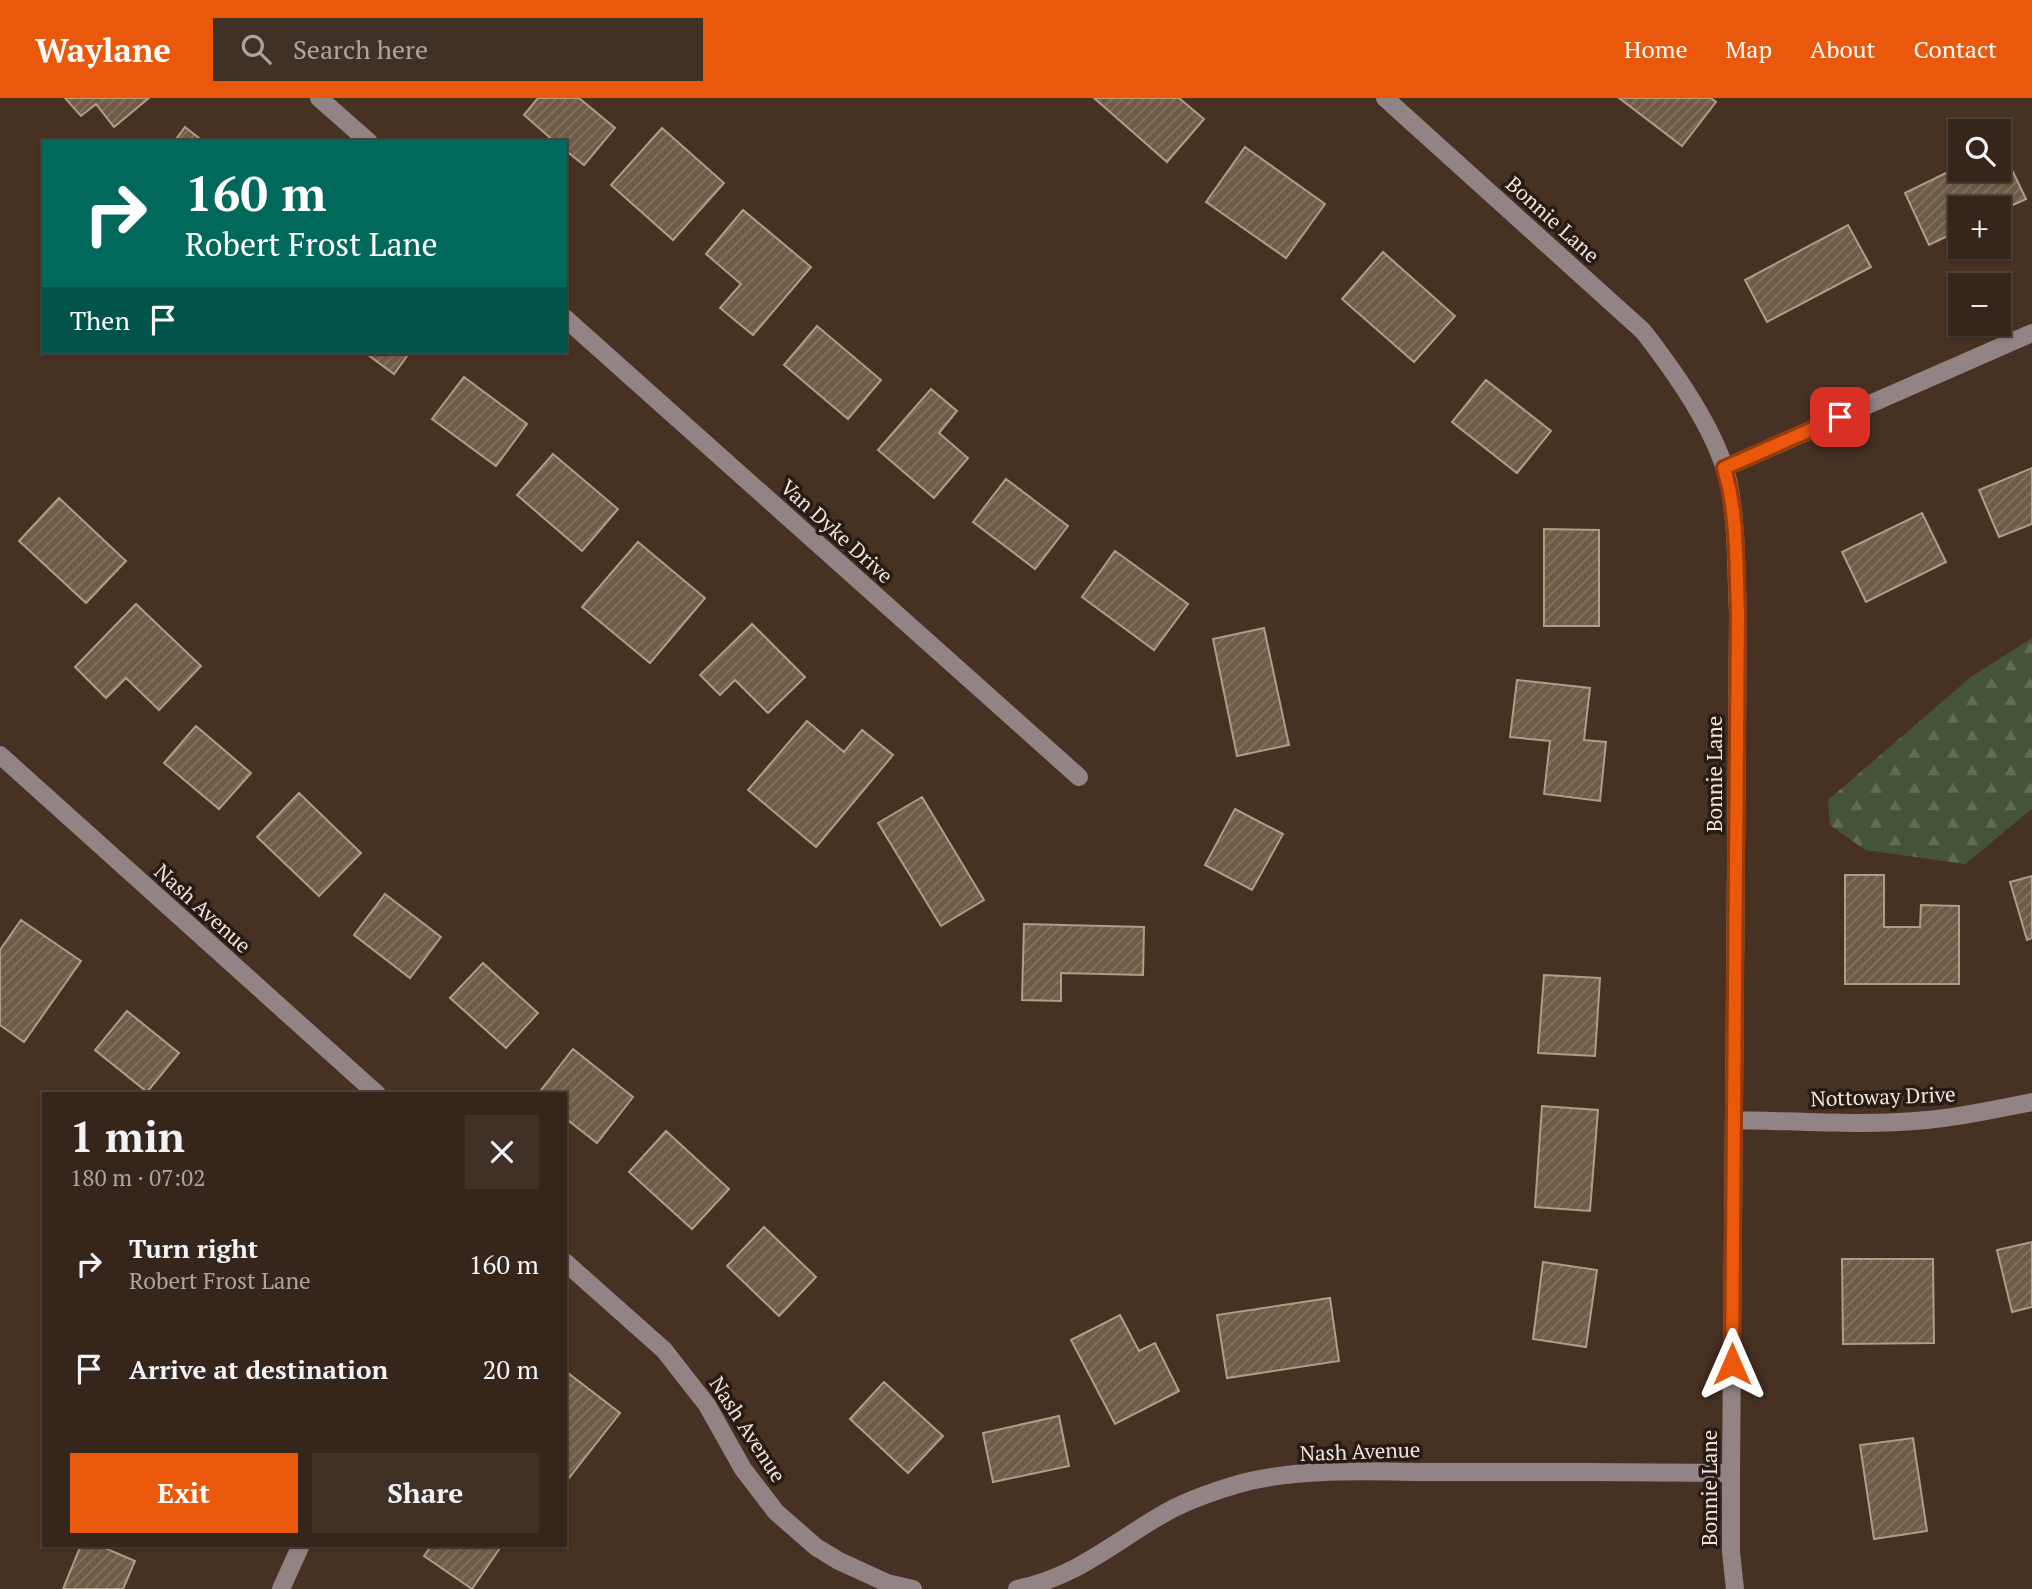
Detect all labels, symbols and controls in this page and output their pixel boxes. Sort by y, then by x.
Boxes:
search box [213,18,703,81]
text: Waylane [35,28,171,71]
icon: search [237,30,275,68]
text: Search here [293,32,428,66]
text: Home [1624,33,1688,65]
text: Map [1726,33,1772,65]
text: About [1810,33,1876,65]
text: Contact [1914,33,1997,65]
map controls [1948,119,2011,336]
button: search [1948,119,2011,182]
text: 160 m [185,160,327,225]
icon: right [70,168,161,259]
street label: Bonnie Lane [1500,170,1606,268]
button: + [1948,196,2011,259]
text: Robert Frost Lane [185,223,438,265]
button: − [1948,273,2011,336]
icon: arrive [144,301,182,339]
text: Then [70,303,130,337]
pin [1810,387,1870,447]
icon: arrive [1821,398,1859,436]
street label: Van Dyke Drive [775,473,899,589]
street label: Bonnie Lane [1700,716,1728,832]
street label: Nash Avenue [149,857,257,959]
street label: Nottoway Drive [1810,1079,1956,1113]
text: 1 min [70,1108,185,1164]
button: close [465,1115,539,1189]
text: 180 m · 07:02 [70,1162,205,1193]
text: Turn right [129,1231,258,1265]
icon: right [70,1245,108,1283]
text: 160 m [469,1247,539,1281]
text: Robert Frost Lane [129,1265,311,1296]
position arrow [1695,1327,1769,1401]
icon: arrive [70,1350,108,1388]
text: Arrive at destination [129,1352,388,1386]
text: 20 m [483,1352,539,1386]
street label: Nash Avenue [703,1371,793,1487]
street label: Bonnie Lane [1695,1430,1723,1546]
street label: Nash Avenue [1299,1435,1421,1467]
button: Exit [70,1453,298,1533]
button: Share [312,1453,539,1533]

